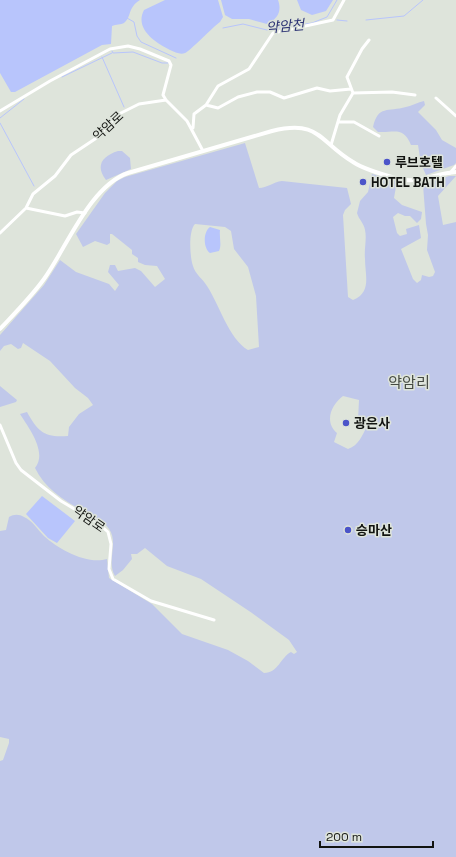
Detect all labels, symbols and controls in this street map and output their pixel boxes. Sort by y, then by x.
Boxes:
water label: 약암천 [265,15,306,37]
street label: 약암로 [89,108,127,144]
place label: 루브호텔 [395,154,443,171]
marker: 루브호텔 [382,157,392,167]
place label: HOTEL BATH [371,174,445,191]
marker: HOTEL BATH [358,177,368,187]
district label: 약암리 [388,373,430,392]
place label: 광은사 [354,415,390,432]
marker: 광은사 [341,418,351,428]
street label: 약암로 [69,502,109,536]
place label: 승마산 [356,522,392,539]
marker: 승마산 [343,525,353,535]
scale bar [320,823,433,849]
text: 200 m [326,829,362,845]

